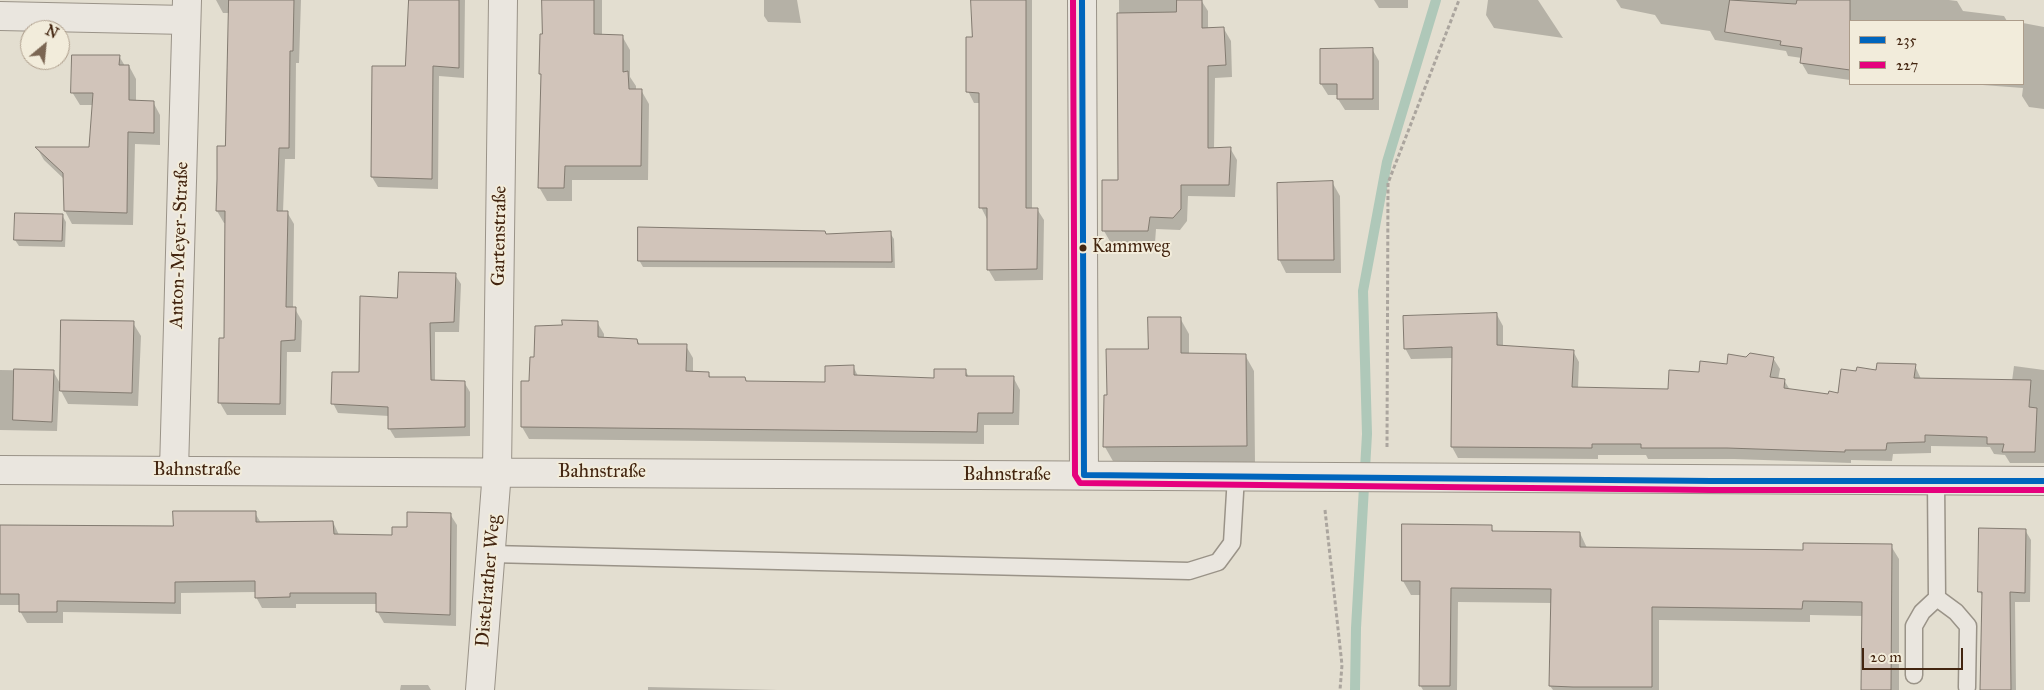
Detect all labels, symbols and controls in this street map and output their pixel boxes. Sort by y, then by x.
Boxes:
north arrow [20,20,70,70]
legend [1849,20,2024,85]
text: N [43,22,61,42]
text: 235 [1896,31,1916,49]
text: 227 [1896,56,1918,74]
street label: Anton-Meyer-Straße [166,161,194,329]
street label: Gartenstraße [488,186,512,286]
place label: Kammweg [1092,237,1170,259]
marker: Kammweg [1078,243,1088,253]
street label: Bahnstraße [153,459,241,481]
street label: Bahnstraße [558,461,646,483]
street label: Bahnstraße [963,464,1051,486]
street label: Distelrather Weg [472,514,506,648]
scale bar [1864,638,1965,670]
text: 20 m [1870,648,1902,666]

